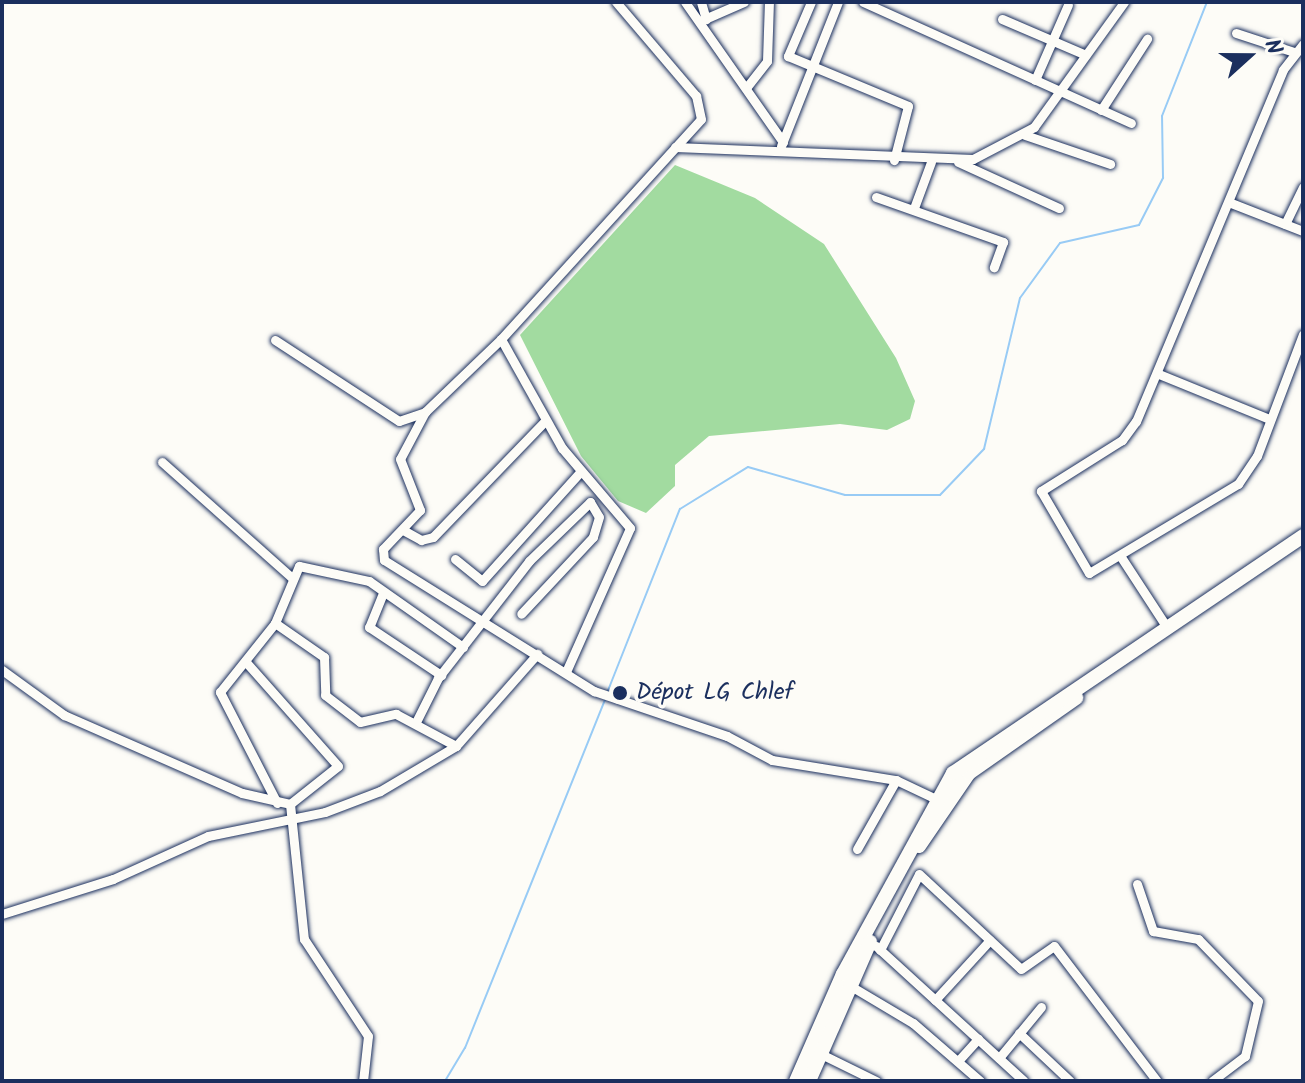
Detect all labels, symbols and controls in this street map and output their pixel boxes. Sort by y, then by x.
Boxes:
north arrow [1209,16,1289,96]
text: N [1253,34,1291,60]
place label: Dépot LG Chlef [636,679,794,707]
marker: Dépot LG Chlef [611,684,629,702]

